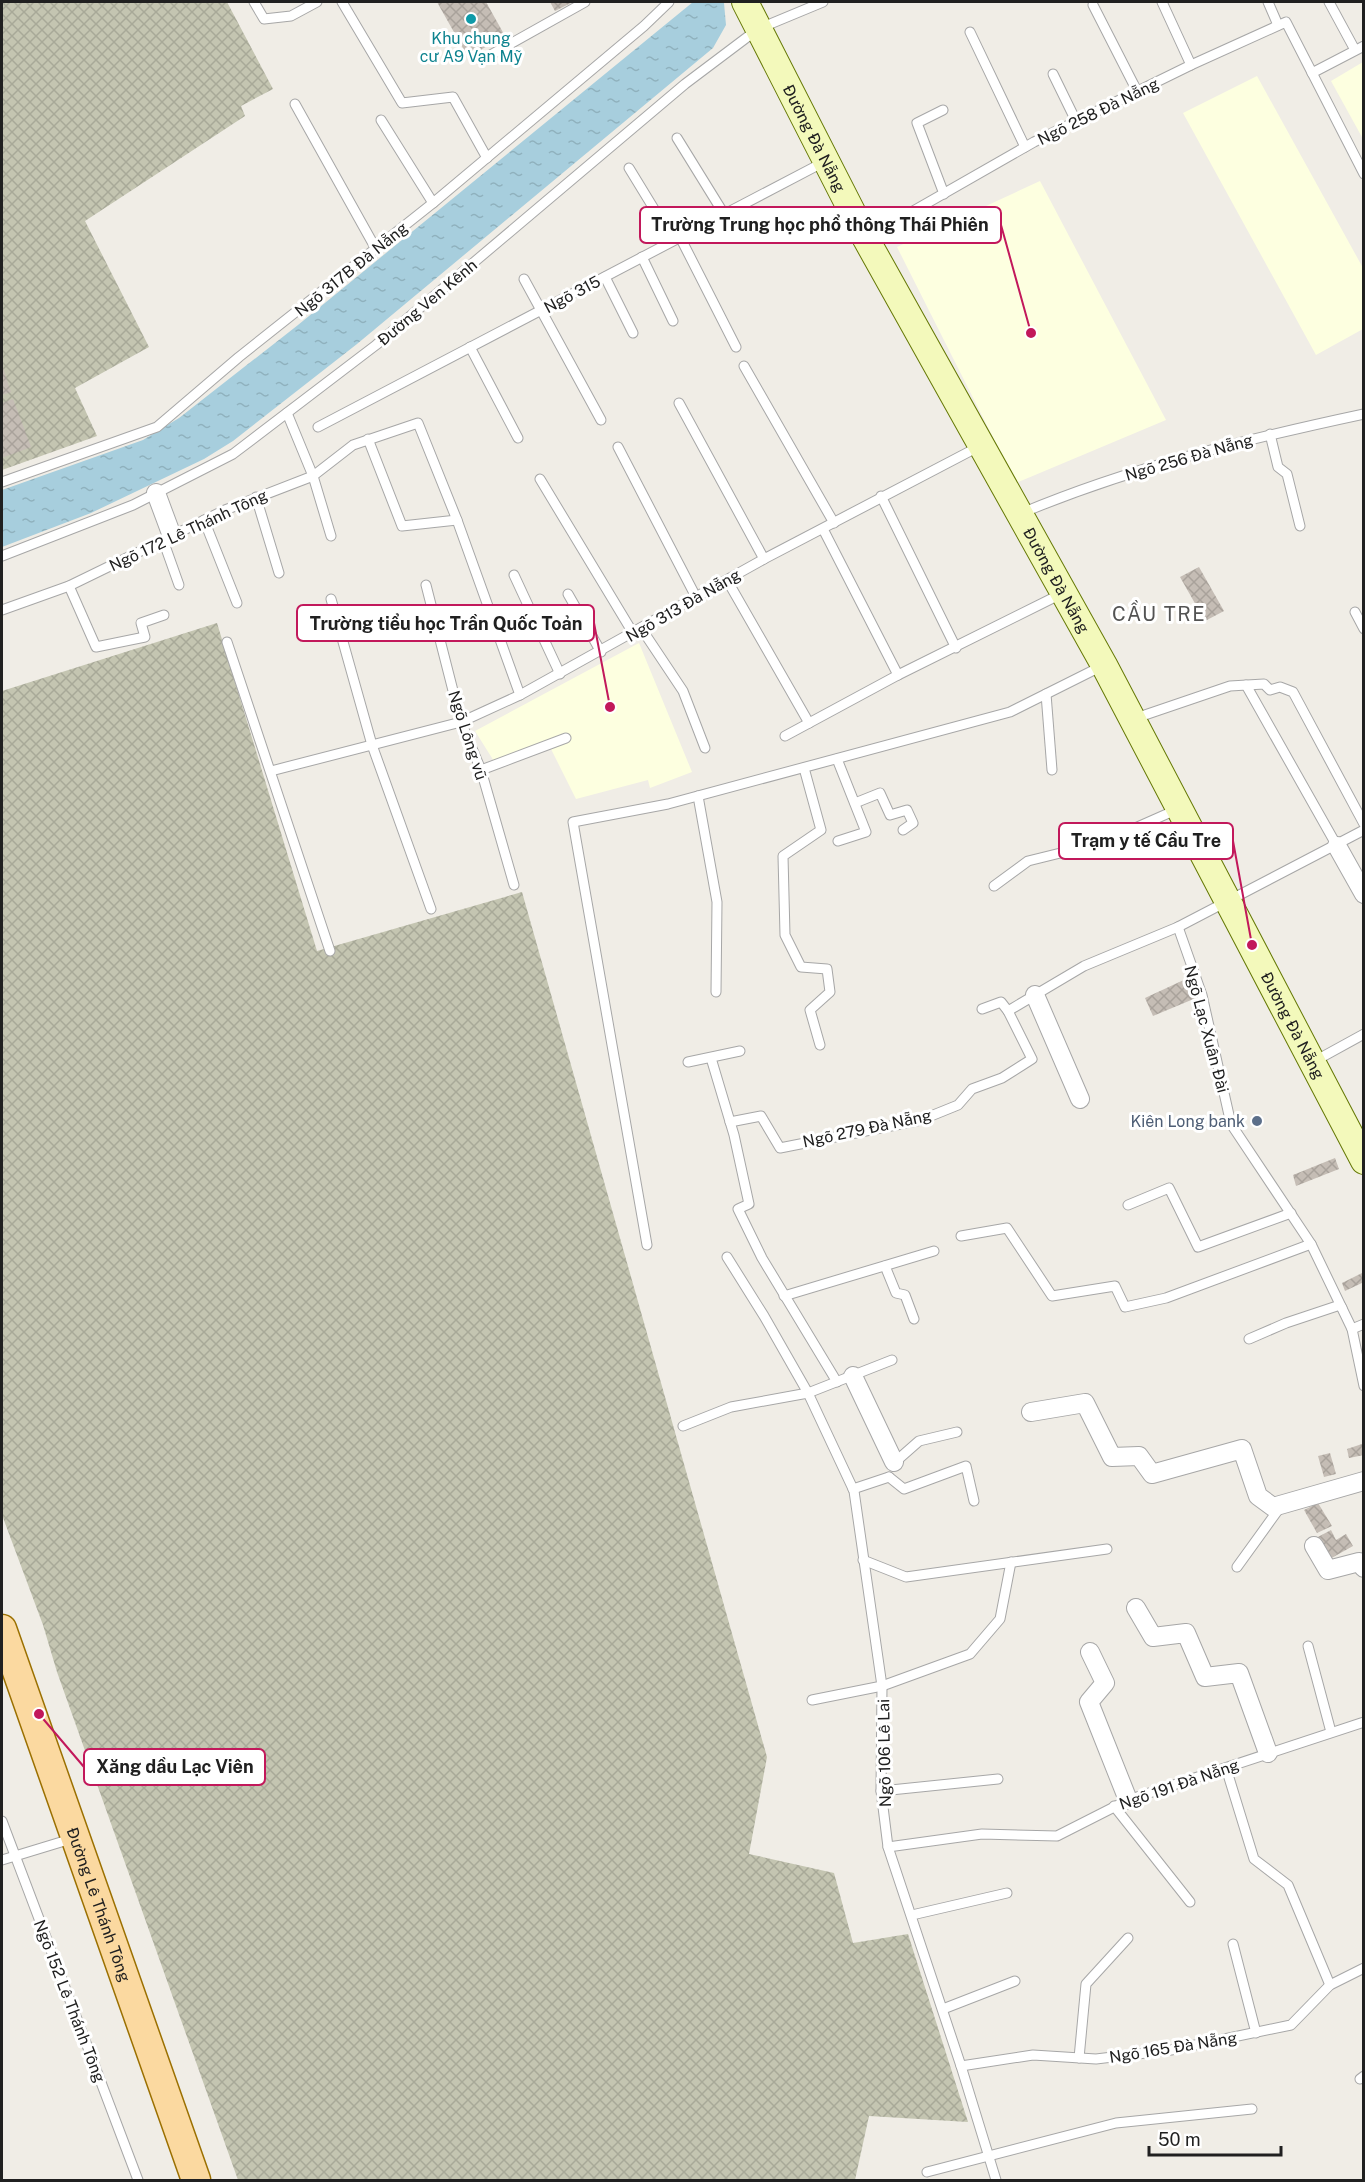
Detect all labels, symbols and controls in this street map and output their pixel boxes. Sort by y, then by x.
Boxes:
marker: Khu chung cư A9 Vạn Mỹ [464,12,478,26]
place label: Khu chung cư A9 Vạn Mỹ [420,29,523,66]
street label: Ngõ 258 Đà Nẵng [1034,74,1162,149]
street label: Đường Đà Nẵng [779,82,849,196]
callout: Trường Trung học phổ thông Thái Phiên [640,207,1001,243]
text: Trường Trung học phổ thông Thái Phiên [651,214,989,235]
street label: Ngõ 317B Đà Nẵng [291,218,411,321]
street label: Đường Ven Kênh [374,255,481,349]
street label: Ngõ 315 [541,272,604,317]
street label: Ngõ 256 Đà Nẵng [1123,430,1255,485]
street label: Ngõ 172 Lê Thánh Tông [106,485,270,575]
street label: Đường Đà Nẵng [1019,524,1093,637]
street label: Ngõ 313 Đà Nẵng [623,565,744,646]
district label: CẦU TRE [1112,600,1206,626]
callout: Trường tiểu học Trần Quốc Toản [297,605,594,641]
text: Trường tiểu học Trần Quốc Toản [310,613,582,634]
street label: Ngõ Lông vũ [444,688,491,782]
callout: Trạm y tế Cầu Tre [1059,823,1233,859]
text: Trạm y tế Cầu Tre [1071,830,1221,851]
street label: Ngõ Lạc Xuân Đài [1180,963,1233,1095]
street label: Đường Đà Nẵng [1257,969,1328,1082]
street label: Ngõ 279 Đà Nẵng [801,1106,933,1151]
place label: Kiên Long bank [1130,1112,1245,1131]
marker: Kiên Long bank [1250,1114,1264,1128]
street label: Ngõ 106 Lê Lai [874,1699,895,1807]
callout: Xăng dầu Lạc Viên [84,1749,265,1785]
street label: Ngõ 191 Đà Nẵng [1117,1755,1242,1814]
text: Xăng dầu Lạc Viên [96,1756,254,1777]
street label: Đường Lê Thánh Tông [63,1825,134,1984]
street label: Ngõ 152 Lê Thánh Tông [30,1917,109,2085]
street label: Ngõ 165 Đà Nẵng [1108,2028,1238,2067]
scale bar [1149,2119,1281,2157]
text: 50 m [1158,2129,1201,2150]

